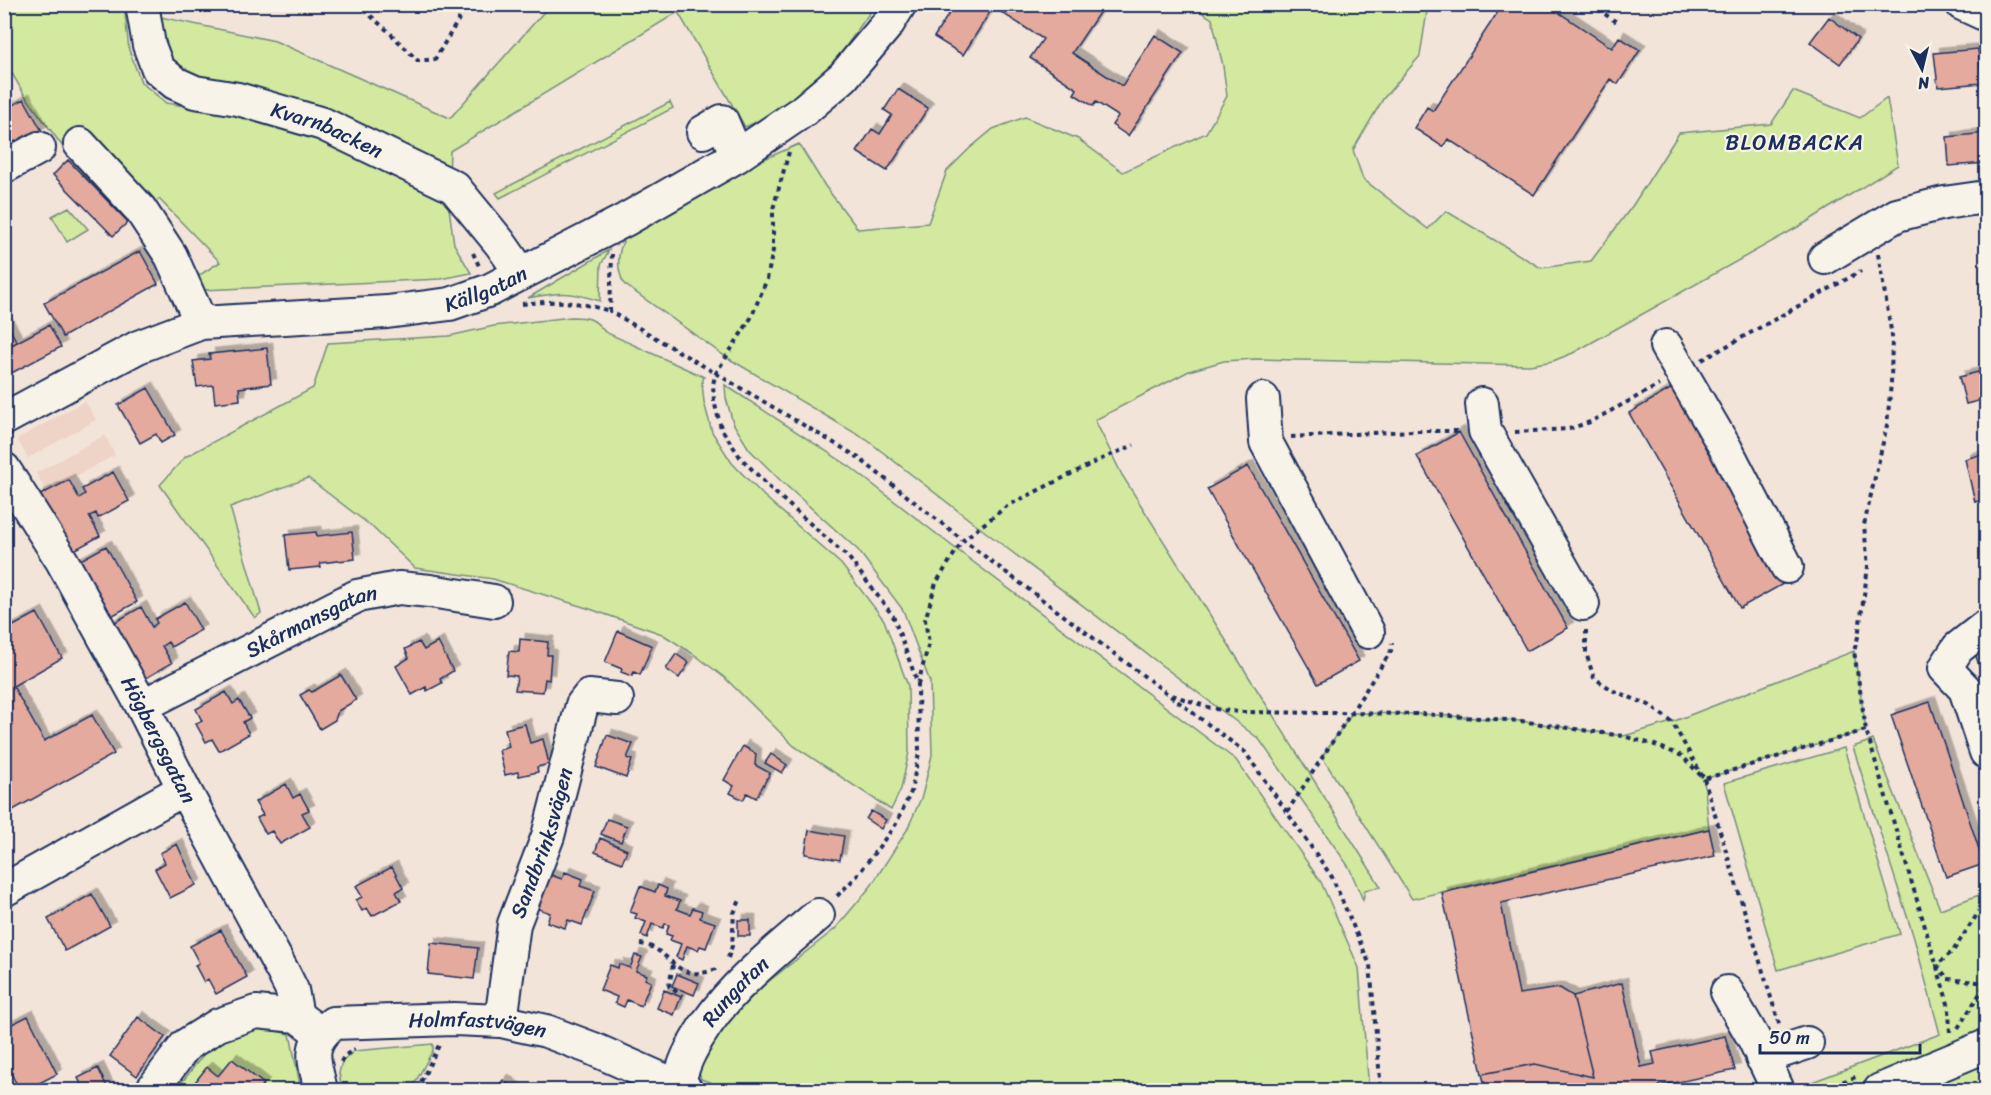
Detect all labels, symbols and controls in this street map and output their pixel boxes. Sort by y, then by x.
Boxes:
north arrow [1892,39,1952,99]
text: N [1916,68,1932,99]
street label: Kvarnbacken [266,91,390,169]
district label: BLOMBACKA [1725,123,1865,162]
street label: Källgatan [439,255,534,324]
street label: Skårmansgatan [239,574,380,669]
street label: Högbergsgatan [110,669,207,811]
street label: Sandbrinksvägen [499,763,584,924]
street label: Rungatan [691,946,778,1035]
street label: Holmfastvägen [408,1000,550,1050]
scale bar [1760,1017,1920,1055]
text: 50 m [1769,1022,1810,1054]

